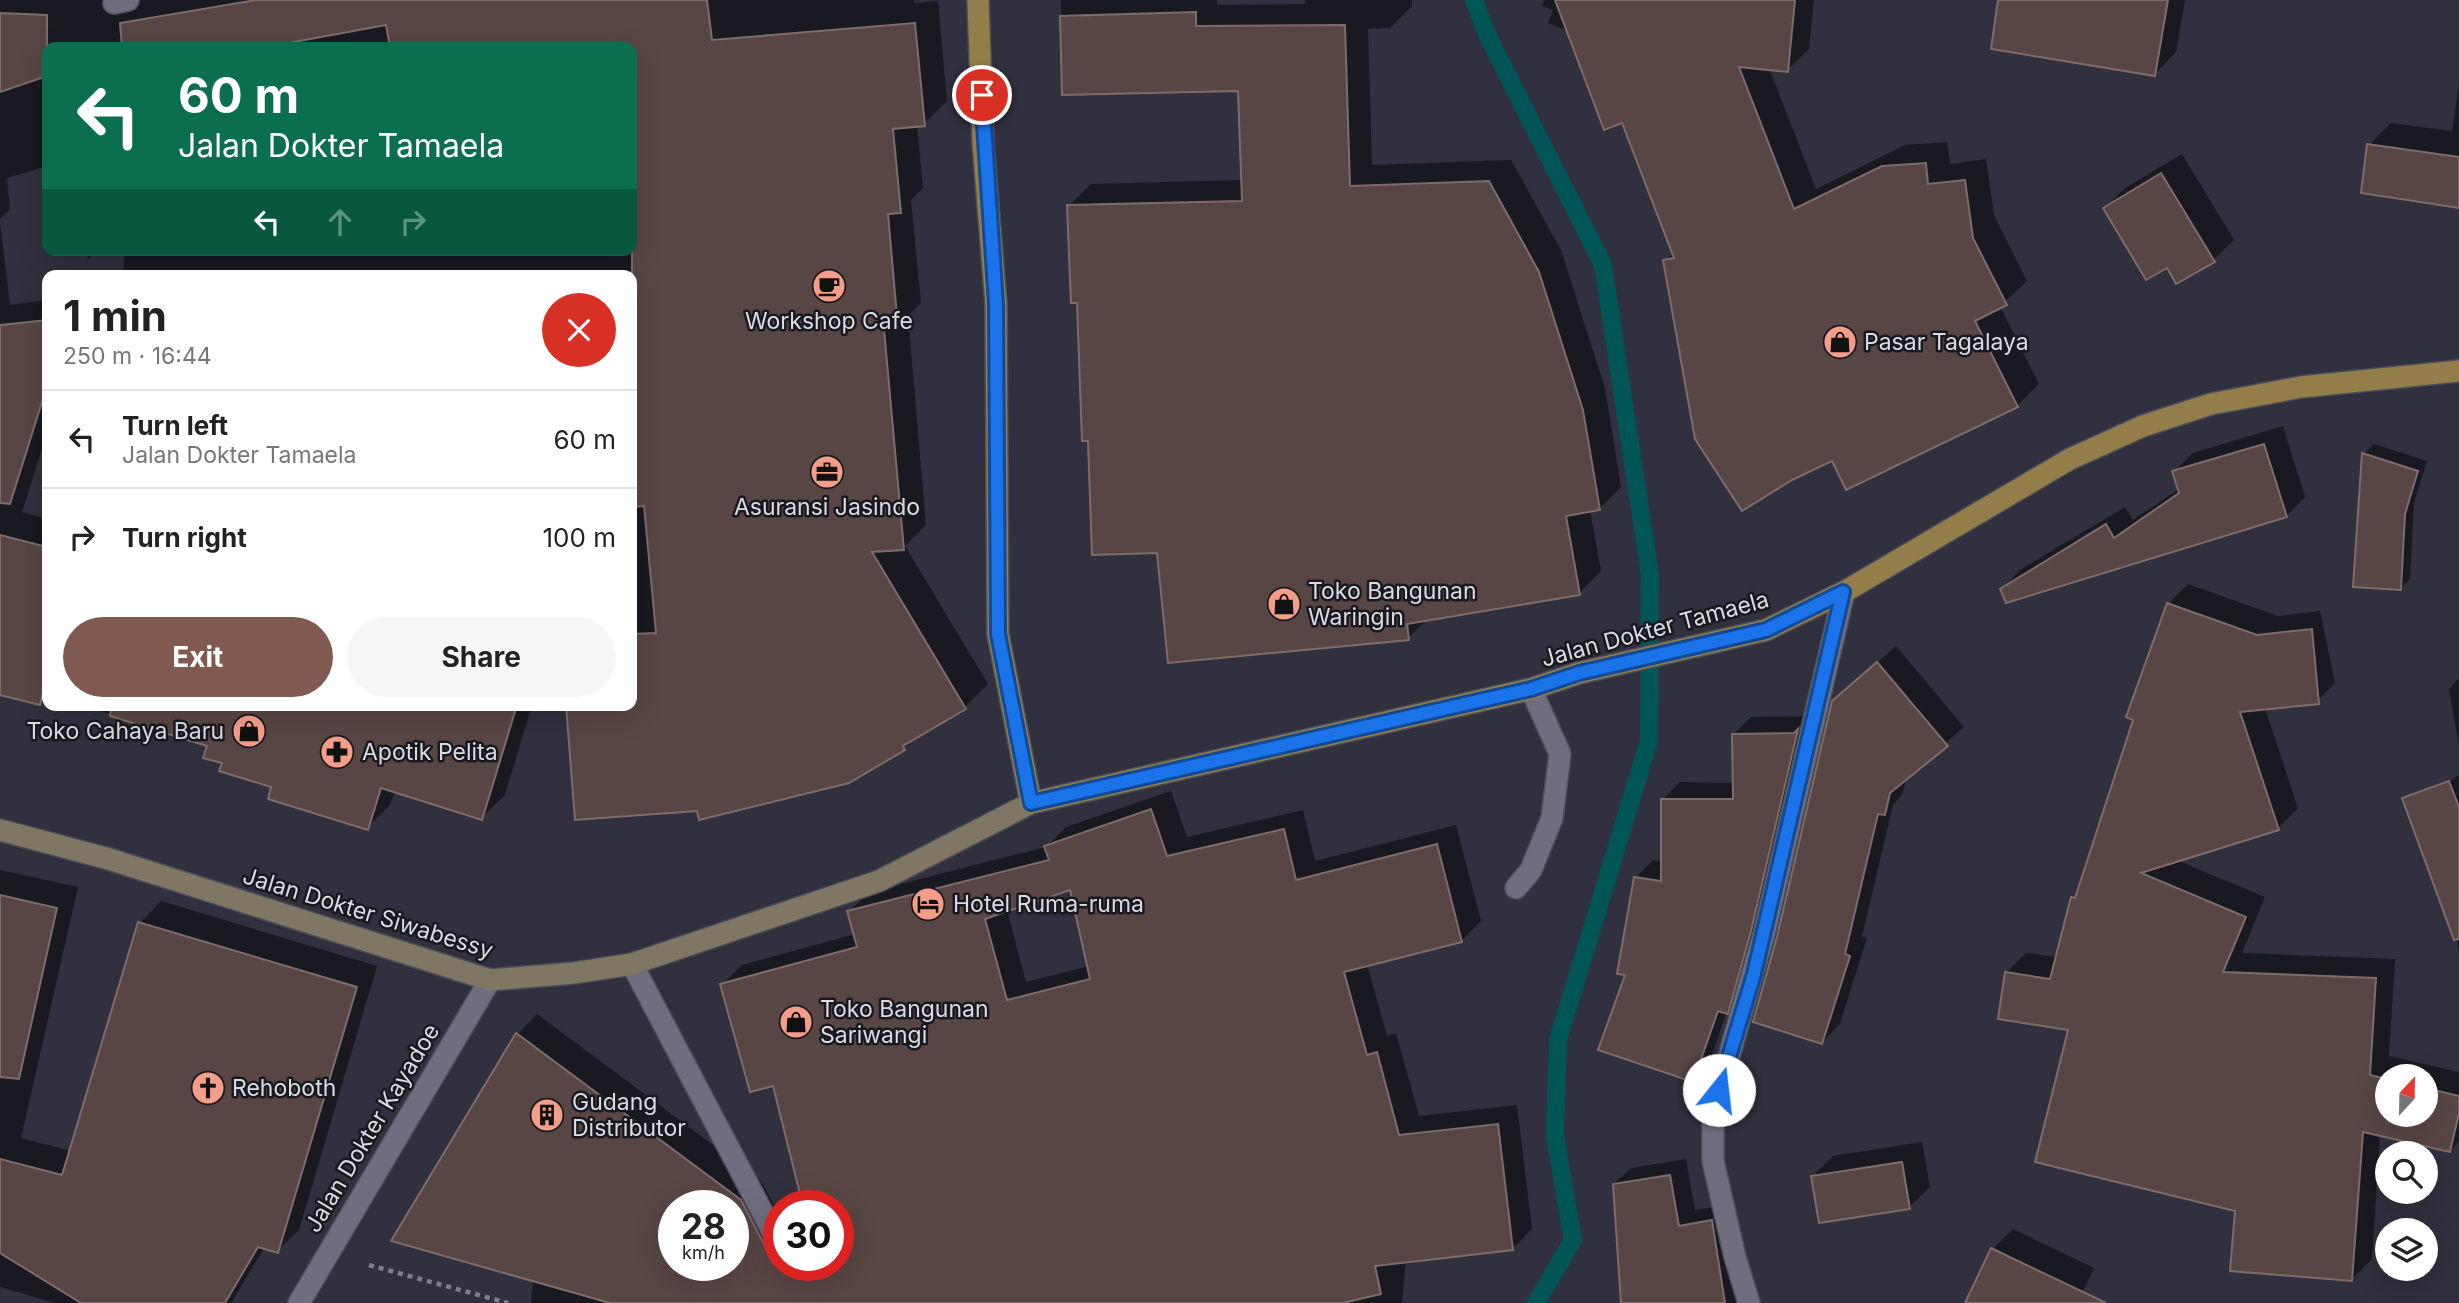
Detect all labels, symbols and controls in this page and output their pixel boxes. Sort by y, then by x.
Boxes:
pin [952,65,1012,125]
text: 60 m [178,66,299,125]
icon: left [63,70,154,161]
icon: arrive [963,76,1001,114]
text: Jalan Dokter Tamaela [178,126,504,165]
icon: left [248,203,286,241]
icon: ahead [321,203,359,241]
icon: right [394,203,432,241]
cafe icon: Workshop Cafe [810,267,848,305]
text: 1 min [63,290,167,341]
button: close [542,293,616,367]
place label: Workshop Cafe [745,307,913,335]
shop icon: Pasar Tagalaya [1821,323,1859,361]
place label: Pasar Tagalaya [1864,328,2029,356]
text: 250 m · 16:44 [63,342,212,370]
text: Turn left [122,410,228,441]
icon: left [63,420,101,458]
text: 60 m [553,424,616,455]
text: Jalan Dokter Tamaela [122,441,356,469]
office icon: Asuransi Jasindo [808,453,846,491]
place label: Asuransi Jasindo [734,493,920,521]
icon: right [63,518,101,556]
text: Turn right [122,522,247,553]
text: 100 m [543,522,616,553]
place label: Toko Bangunan Waringin [1308,577,1477,631]
shop icon: Toko Bangunan Waringin [1265,585,1303,623]
street label: Jalan Dokter Tamaela [1538,585,1772,673]
button: Exit [63,617,333,697]
button: Share [347,617,616,697]
shop icon: Toko Cahaya Baru [230,712,268,750]
place label: Toko Cahaya Baru [26,717,224,745]
pharmacy icon: Apotik Pelita [318,733,356,771]
place label: Apotik Pelita [362,738,498,766]
street label: Jalan Dokter Siwabessy [239,862,497,964]
hotel icon: Hotel Ruma-ruma [909,885,947,923]
place label: Hotel Ruma-ruma [953,890,1144,918]
place label: Toko Bangunan Sariwangi [820,995,989,1049]
shop icon: Toko Bangunan Sariwangi [777,1003,815,1041]
street label: Jalan Dokter Kayadoe [299,1019,445,1237]
position arrow [1682,1053,1756,1127]
north arrow [2375,1064,2438,1127]
map controls [2375,1064,2438,1281]
church icon: Rehoboth [189,1069,227,1107]
place label: Rehoboth [232,1074,336,1102]
place label: Gudang Distributor [572,1088,686,1142]
building icon: Gudang Distributor [528,1096,566,1134]
button: search [2375,1141,2438,1204]
speed limit sign: 30 [763,1190,854,1281]
text: 28 [681,1205,726,1247]
button: layers [2375,1218,2438,1281]
text: km/h [682,1242,725,1263]

